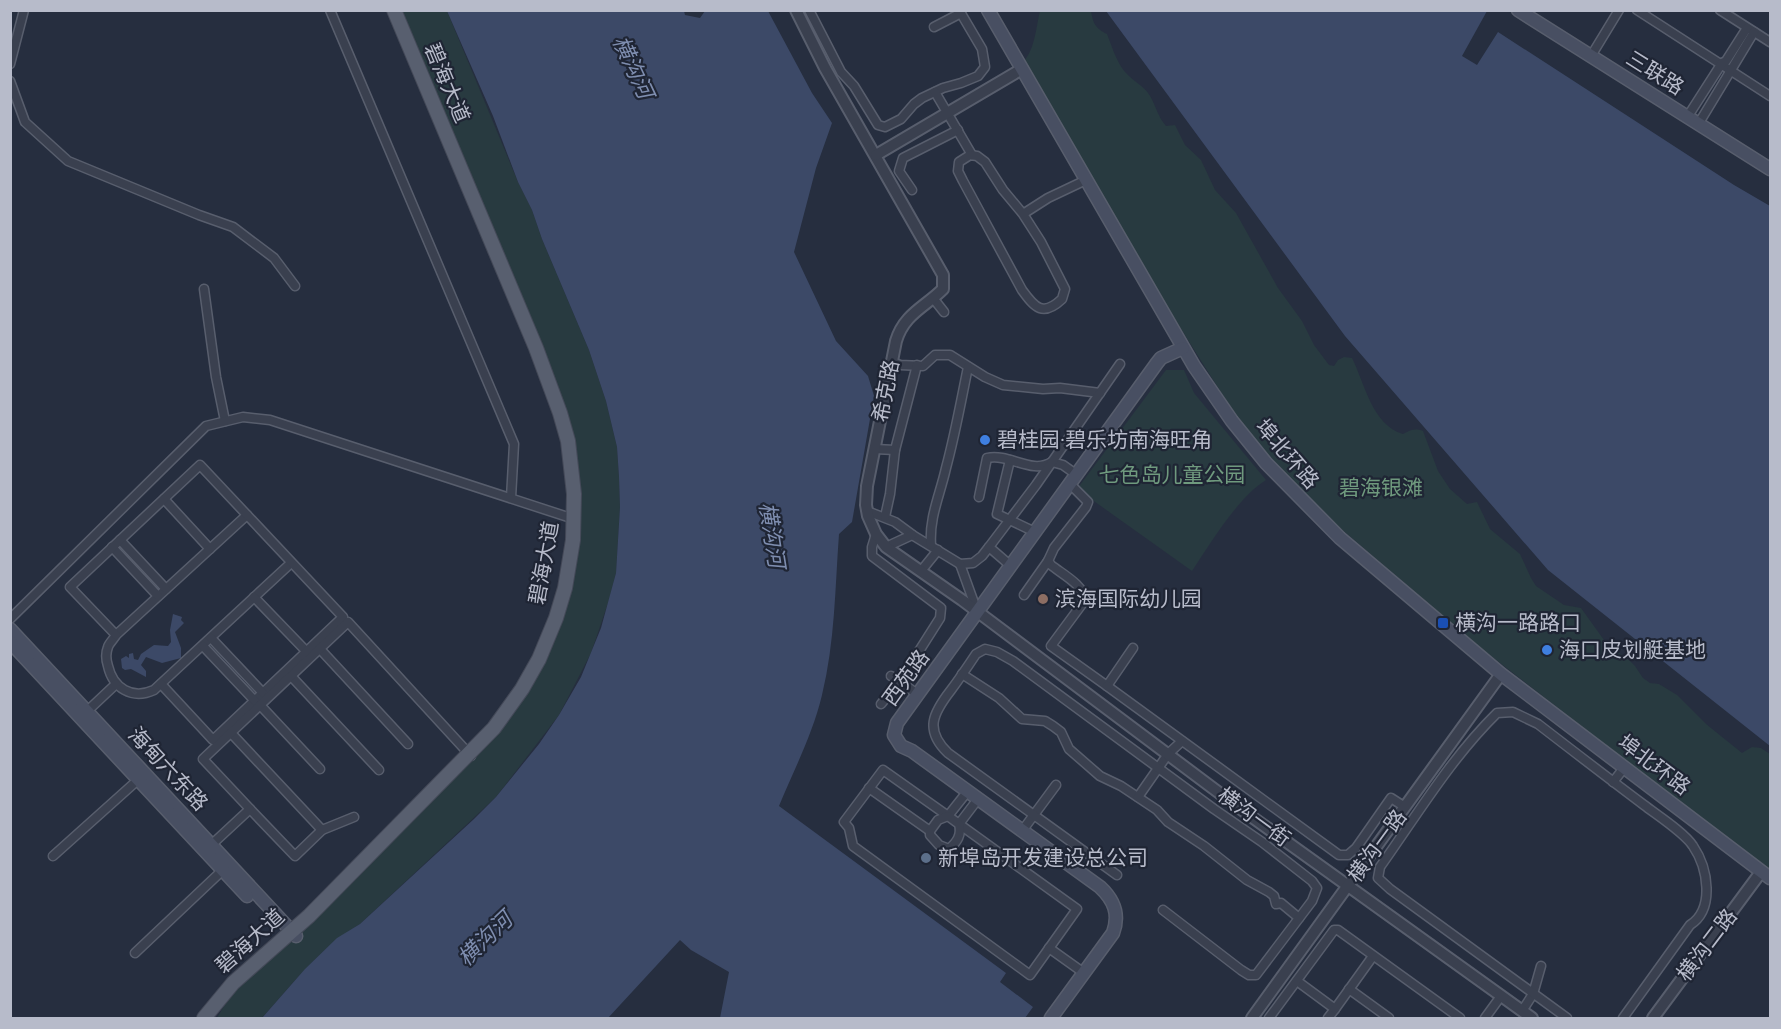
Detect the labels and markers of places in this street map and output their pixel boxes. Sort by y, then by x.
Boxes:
place label: 碧桂园·碧乐坊南海旺角 [997,428,1212,452]
marker: 碧桂园·碧乐坊南海旺角 [978,433,992,447]
place label: 滨海国际幼儿园 [1055,587,1202,611]
marker: 滨海国际幼儿园 [1036,592,1050,606]
place label: 横沟一路路口 [1455,611,1581,635]
marker: 横沟一路路口 [1436,616,1450,630]
place label: 海口皮划艇基地 [1559,638,1706,662]
marker: 海口皮划艇基地 [1540,643,1554,657]
place label: 新埠岛开发建设总公司 [938,846,1148,870]
marker: 新埠岛开发建设总公司 [919,851,933,865]

